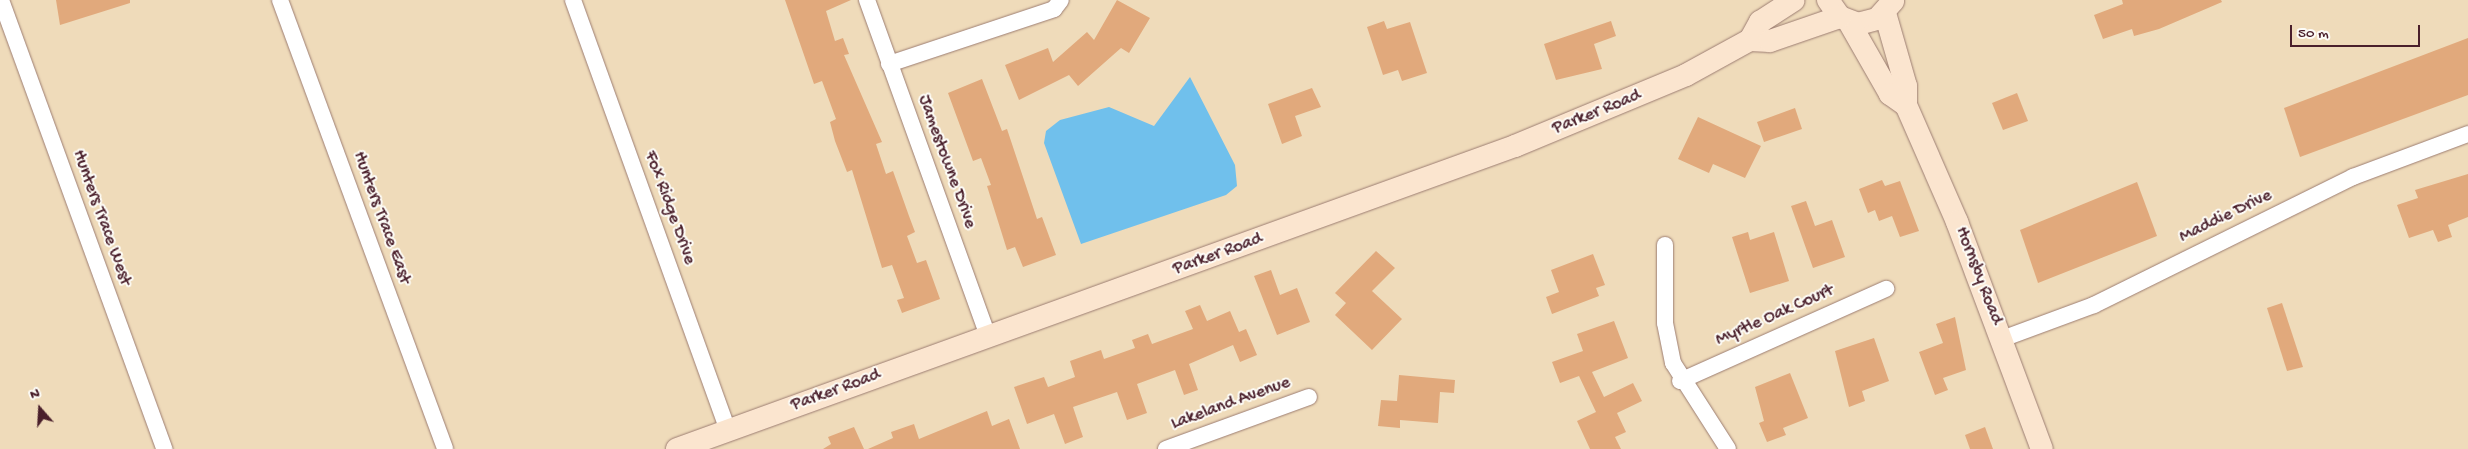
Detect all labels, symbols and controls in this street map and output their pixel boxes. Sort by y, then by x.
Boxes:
scale bar [2293,15,2423,47]
text: 50 m [2298,25,2329,43]
street label: Parker Road [1550,85,1644,141]
street label: Jamestowne Drive [912,92,980,232]
street label: Hunters Trace West [66,147,136,289]
street label: Fox Ridge Drive [638,148,700,268]
street label: Hunters Trace East [347,149,415,287]
street label: Maddie Drive [2176,185,2276,249]
street label: Hornsby Road [1949,224,2007,328]
street label: Parker Road [1170,229,1266,281]
street label: Myrtle Oak Court [1713,280,1837,352]
street label: Parker Road [788,365,884,417]
street label: Lakeland Avenue [1168,372,1294,436]
north arrow [15,384,65,434]
text: N [28,385,42,404]

